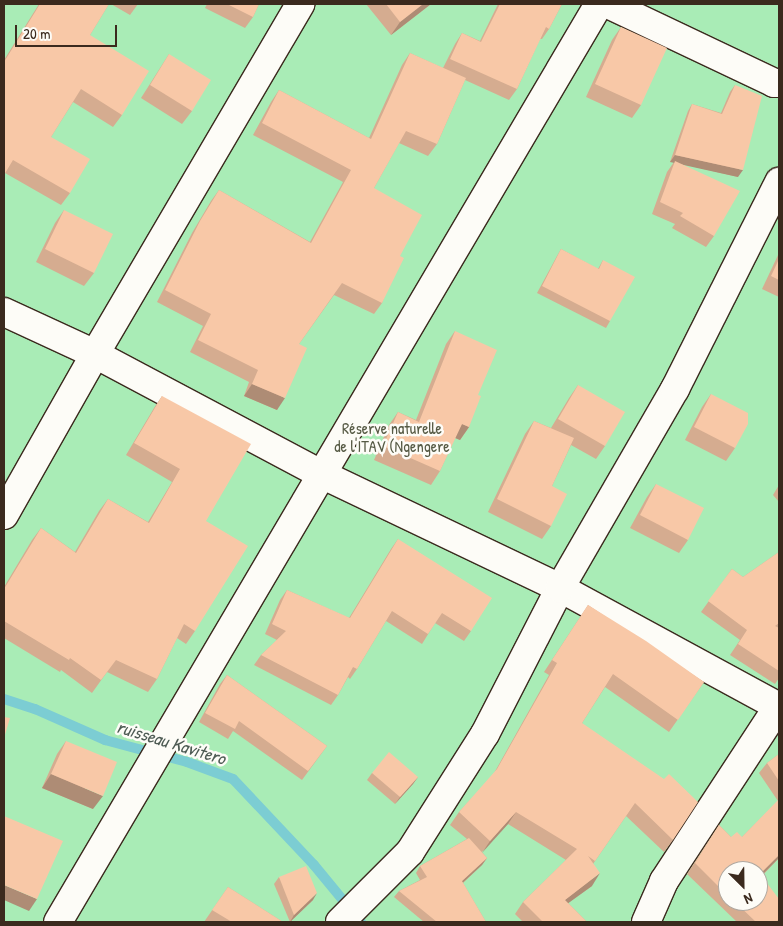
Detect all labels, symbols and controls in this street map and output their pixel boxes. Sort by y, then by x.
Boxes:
scale bar [18,15,120,47]
text: 20 m [23,23,50,44]
park label: Réserve naturelle de l'ITAV (Ngengere [334,418,450,456]
water label: ruisseau Kavitero [114,716,228,770]
north arrow [718,861,768,911]
text: N [742,889,756,910]

